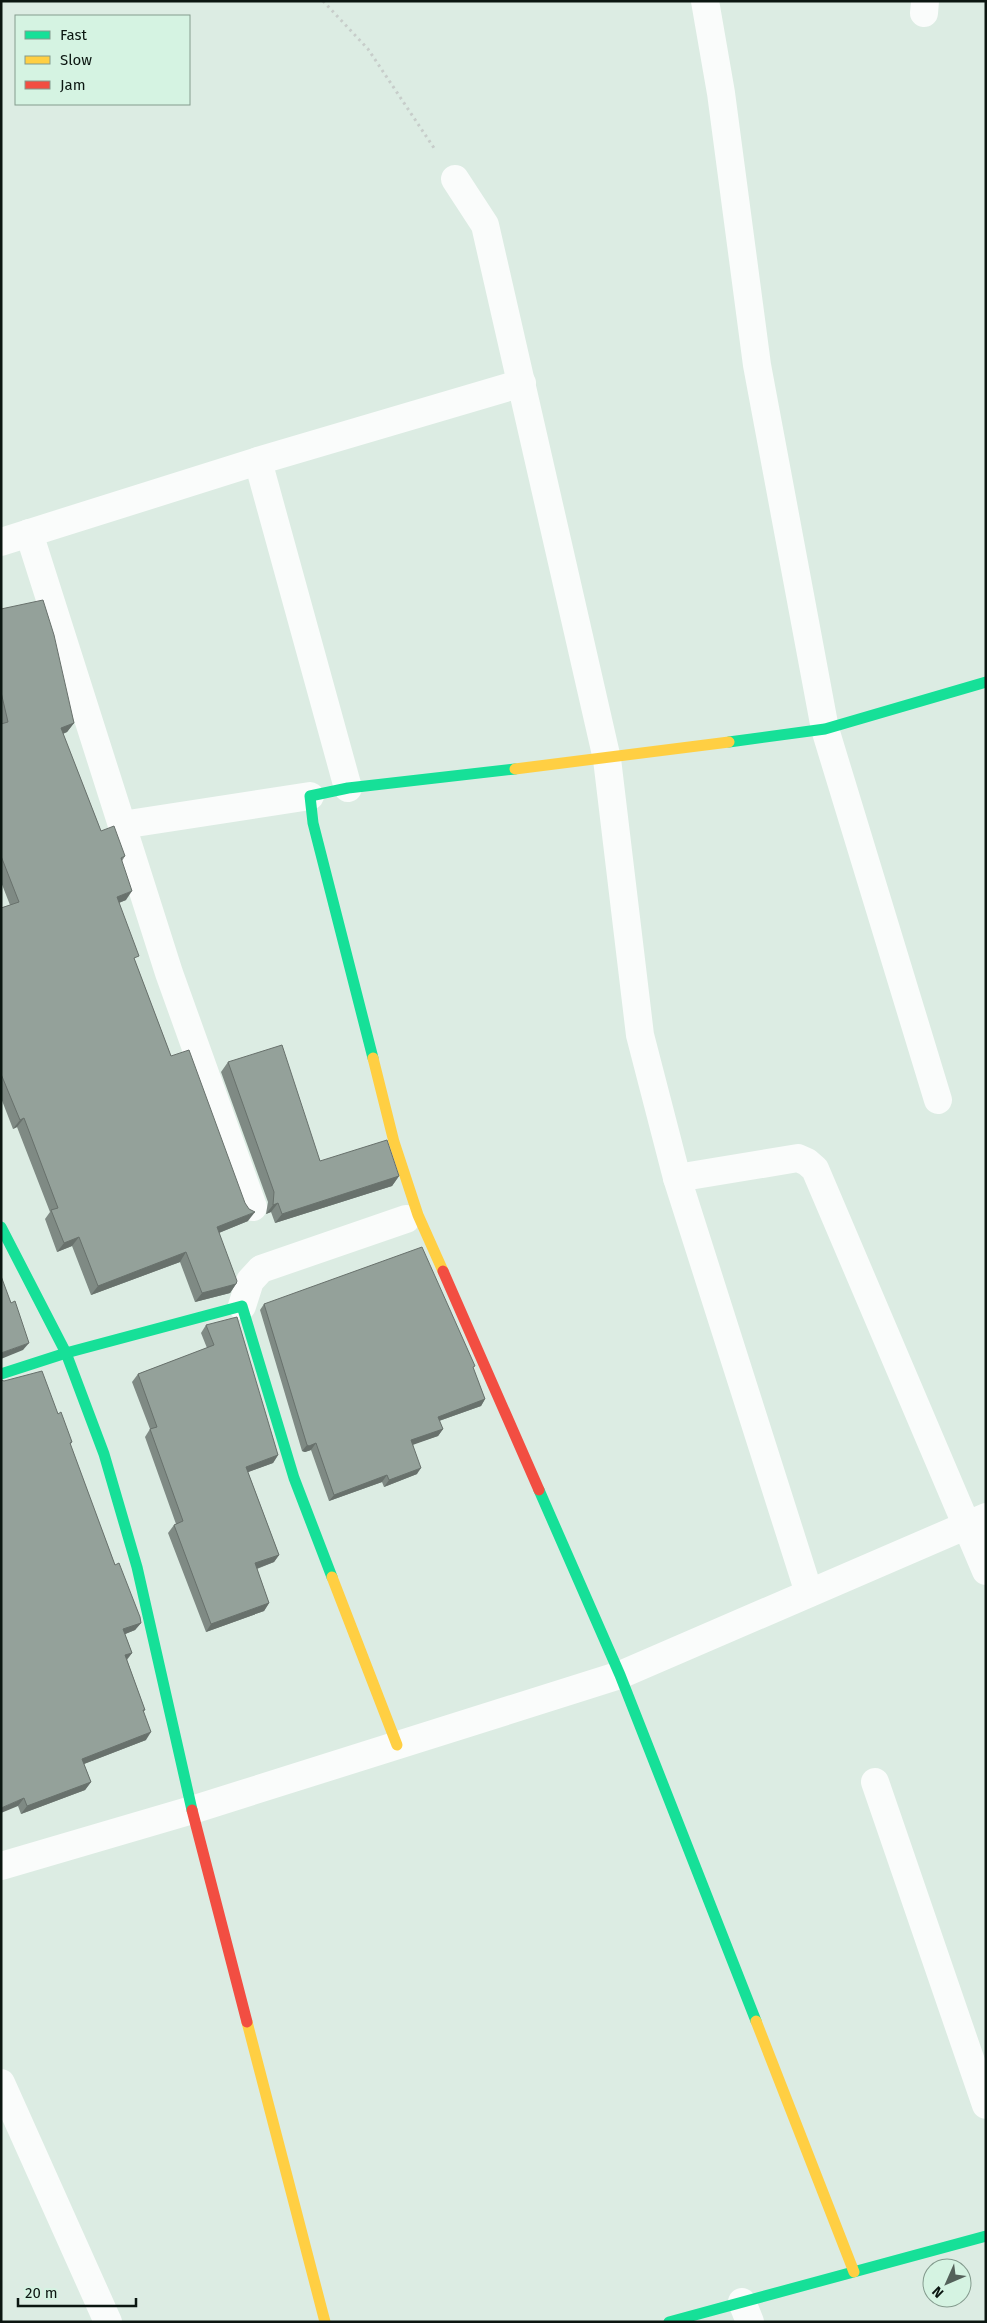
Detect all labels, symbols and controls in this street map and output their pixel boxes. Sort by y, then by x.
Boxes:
legend [15,15,190,105]
text: Fast [60,26,87,44]
text: Slow [60,51,92,69]
text: Jam [60,76,86,94]
north arrow [922,2258,972,2308]
scale bar [18,2276,135,2308]
text: N [929,2283,947,2301]
text: 20 m [25,2284,58,2302]

